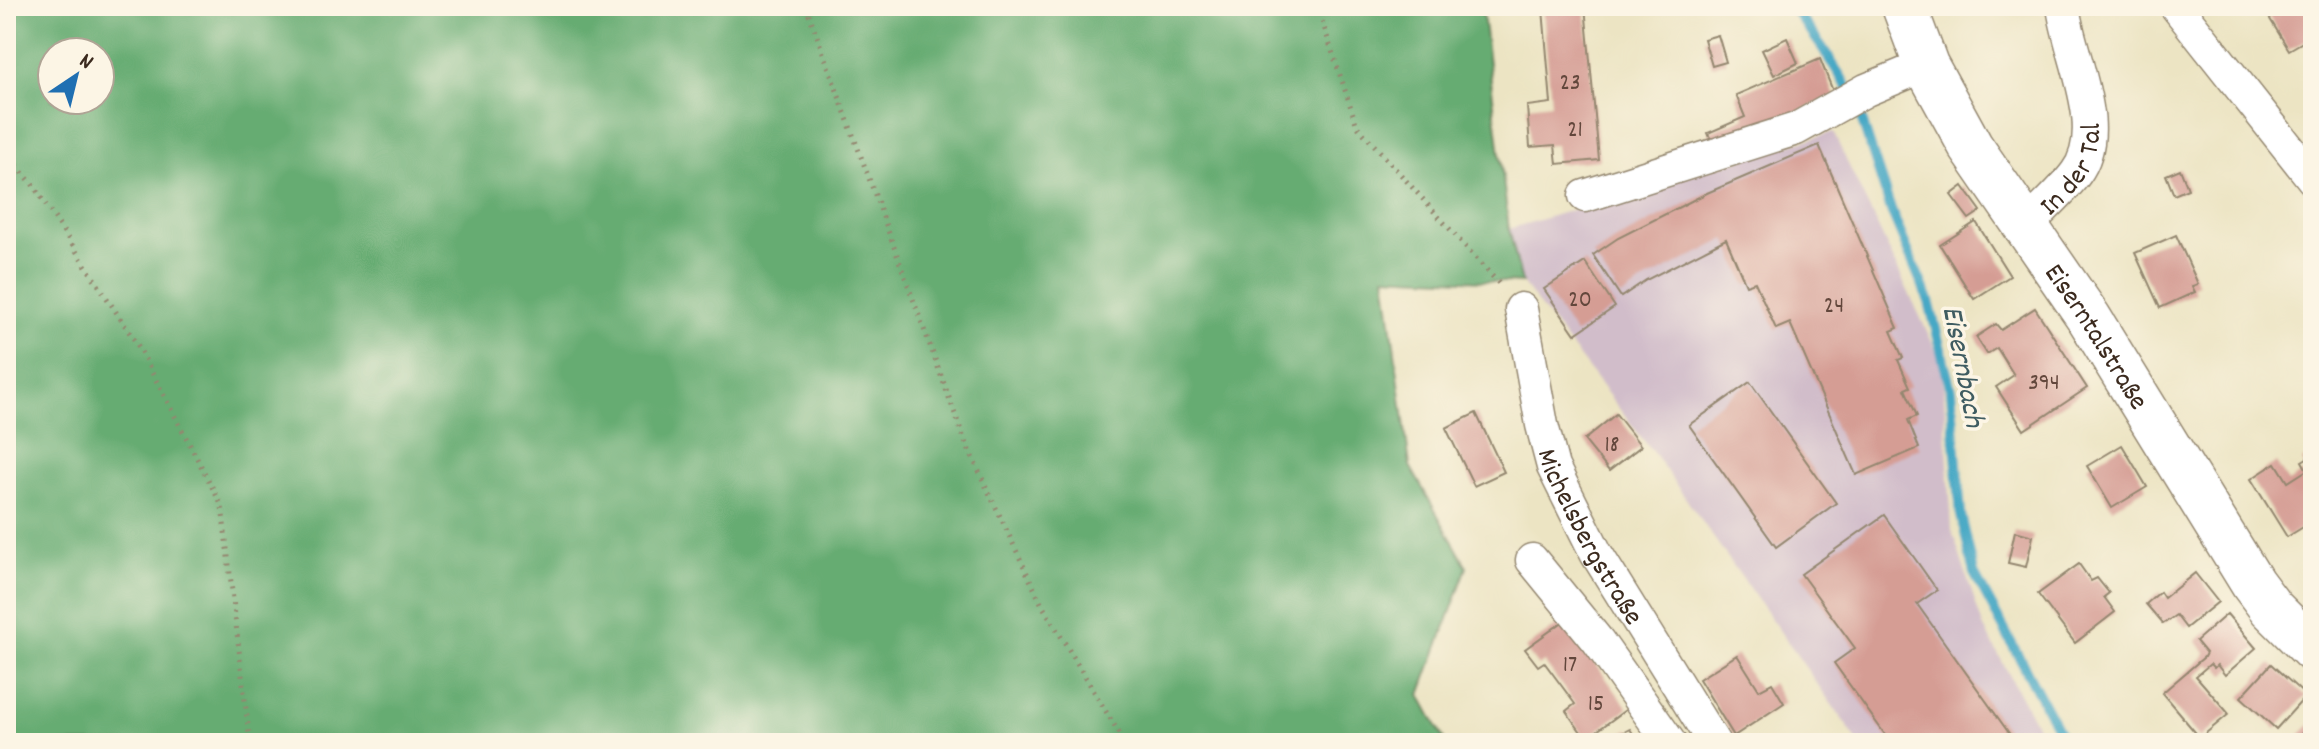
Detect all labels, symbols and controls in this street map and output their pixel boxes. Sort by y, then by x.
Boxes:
north arrow [36,36,116,116]
text: N [72,47,99,78]
house number: 23 [1559,67,1581,101]
house number: 21 [1567,114,1583,148]
street label: In der Tal [2032,122,2114,227]
street label: Eiserntalstraße [2032,257,2156,419]
house number: 20 [1568,284,1592,318]
house number: 24 [1824,290,1844,324]
water label: Eisernbach [1928,302,1994,432]
house number: 394 [2028,367,2060,401]
house number: 18 [1605,429,1619,463]
street label: Michelsbergstraße [1524,445,1651,634]
house number: 17 [1563,649,1577,683]
house number: 15 [1588,688,1604,722]

